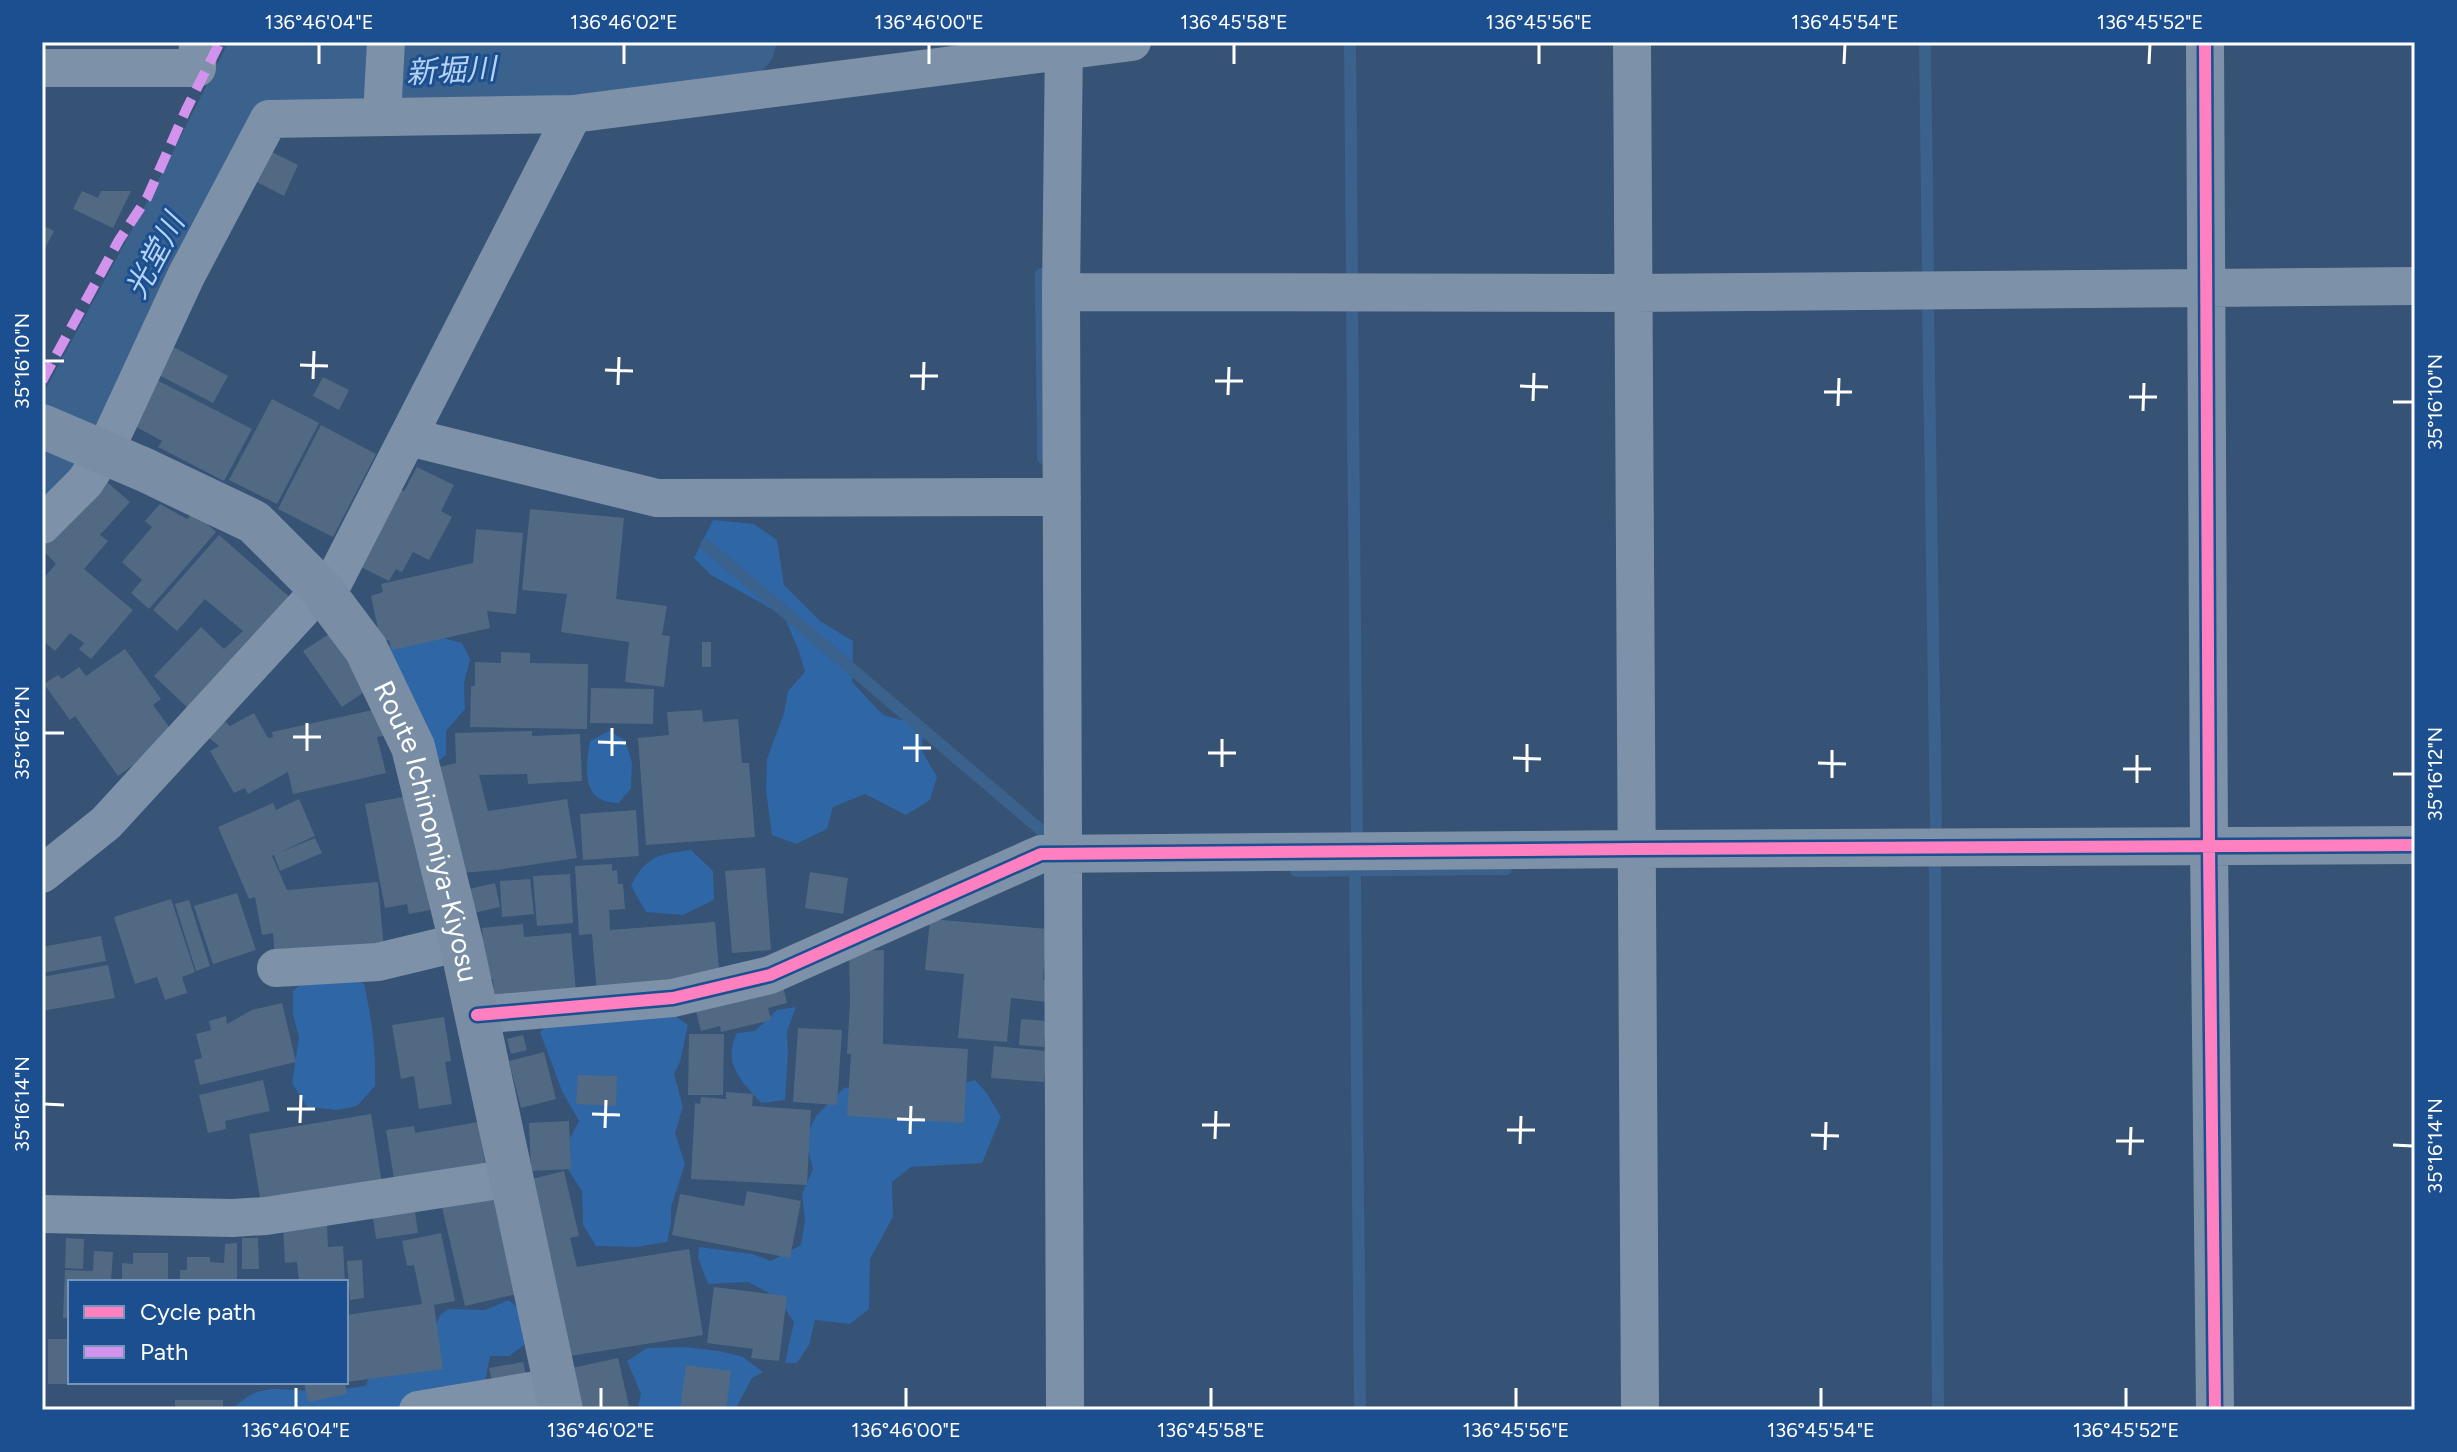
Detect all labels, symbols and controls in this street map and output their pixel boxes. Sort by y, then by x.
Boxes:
text: 136°46'04"E [264,10,374,34]
text: 136°46'02"E [570,10,678,34]
text: 136°46'00"E [874,10,984,34]
text: 136°45'58"E [1180,10,1288,34]
text: 136°45'56"E [1486,10,1592,34]
text: 136°45'54"E [1791,10,1899,34]
text: 136°45'52"E [2097,10,2203,34]
water label: 新堀川 [405,50,500,91]
water label: 光堂川 [117,205,193,304]
text: 35°16'10"N [10,313,34,409]
text: 35°16'10"N [2423,354,2447,450]
street label: Route Ichinomiya-Kiyosu [367,675,486,985]
text: 35°16'12"N [10,686,34,780]
text: 35°16'12"N [2423,727,2447,821]
text: 35°16'14"N [10,1056,34,1152]
text: 35°16'14"N [2423,1098,2447,1194]
legend [68,1280,348,1384]
text: Cycle path [140,1297,256,1326]
text: Path [140,1337,188,1366]
text: 136°46'04"E [241,1418,351,1442]
text: 136°46'02"E [547,1418,655,1442]
text: 136°46'00"E [851,1418,961,1442]
text: 136°45'58"E [1157,1418,1265,1442]
text: 136°45'56"E [1463,1418,1569,1442]
text: 136°45'54"E [1767,1418,1875,1442]
text: 136°45'52"E [2073,1418,2179,1442]

